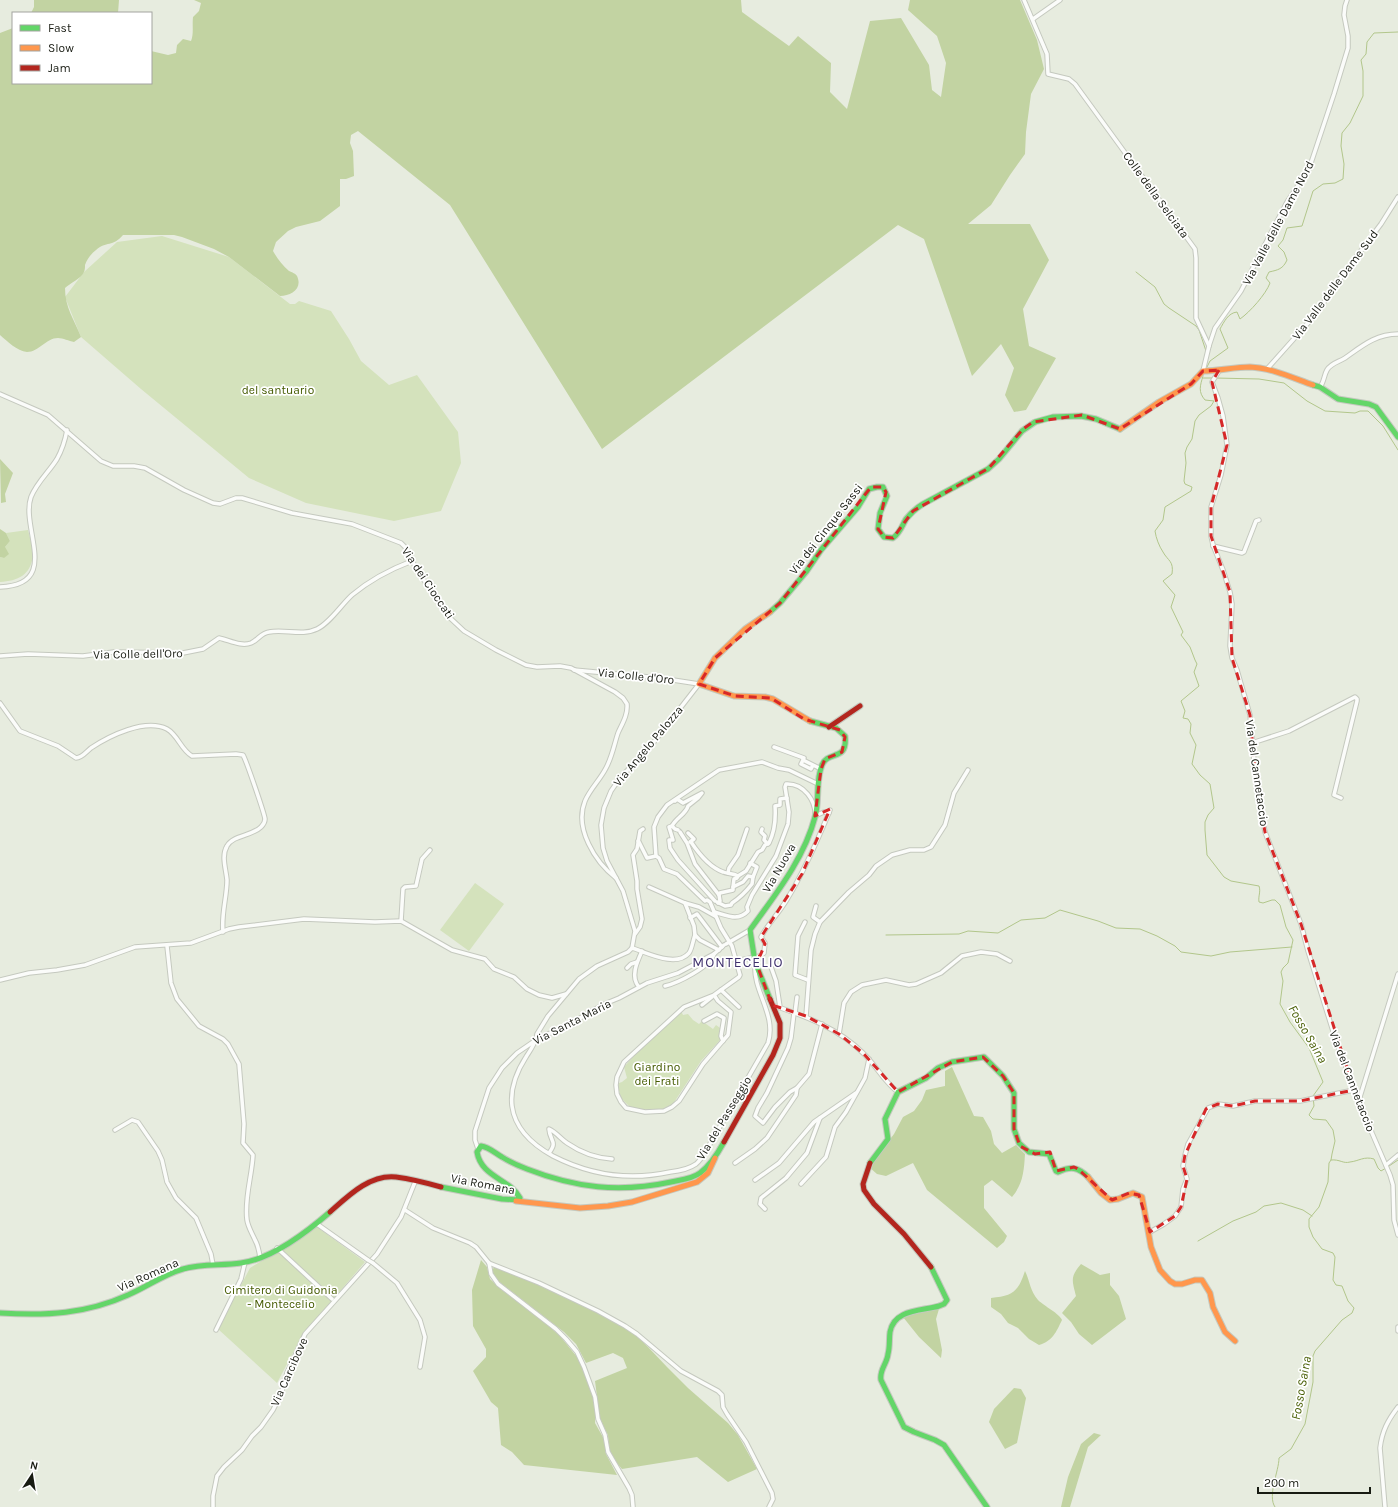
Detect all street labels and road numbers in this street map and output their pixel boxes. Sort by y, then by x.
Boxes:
street label: Colle della Selciata [1120,149,1192,241]
street label: Via Valle delle Dame Nord [1239,159,1317,287]
street label: Via Valle delle Dame Sud [1289,227,1381,343]
street label: Via dei Cinque Sassi [786,481,866,577]
street label: Via dei Cioccati [399,544,457,622]
street label: Via Colle dell'Oro [93,646,183,662]
street label: Via Colle d'Oro [597,665,675,687]
street label: Via Angelo Palozza [610,703,686,789]
street label: Via del Cannetaccio [1243,719,1271,827]
street label: Via Nuova [759,841,799,895]
street label: Via Santa Maria [530,996,614,1048]
street label: Via del Cannetaccio [1326,1028,1378,1134]
street label: Via del Passeggio [694,1074,754,1162]
street label: Via Romana [450,1171,516,1197]
street label: Via Romana [115,1255,181,1295]
street label: Via Carcibove [268,1335,310,1409]

